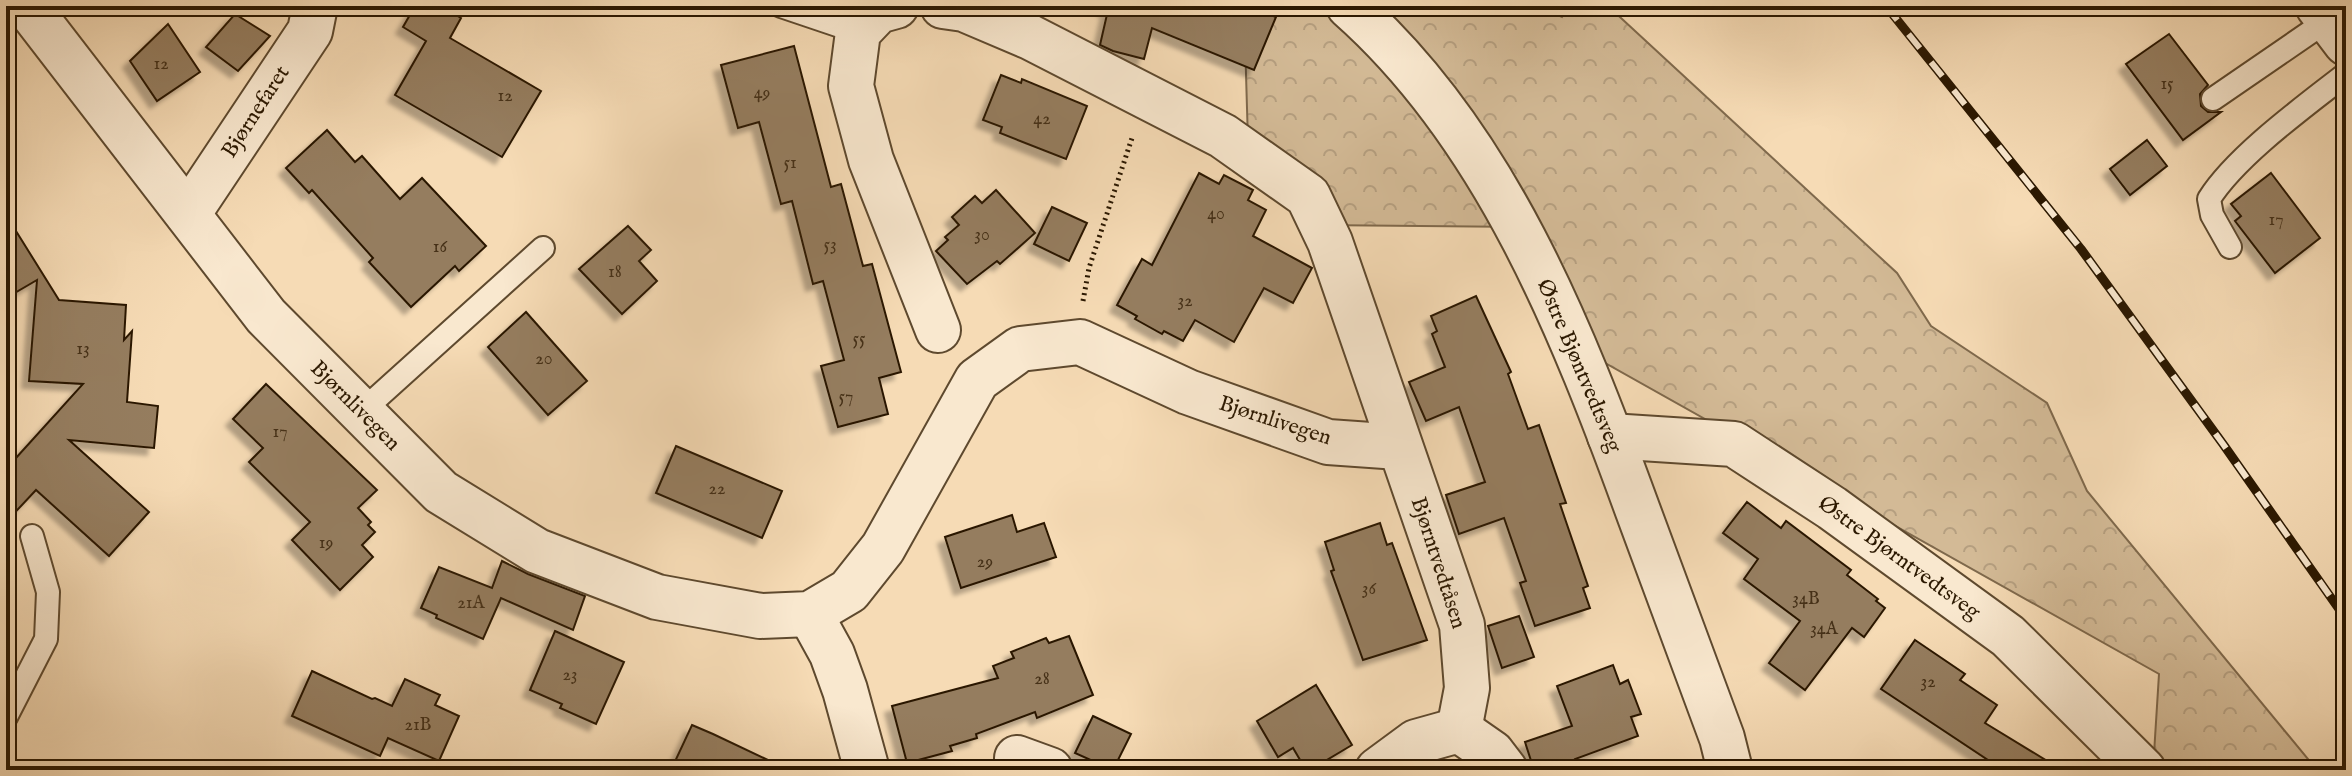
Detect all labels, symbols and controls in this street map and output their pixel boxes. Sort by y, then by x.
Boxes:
house number: 12 [153,53,169,76]
street label: Bjørnefaret [216,60,296,164]
house number: 15 [2160,73,2174,96]
house number: 49 [754,82,770,105]
house number: 12 [497,85,513,108]
house number: 42 [1033,108,1051,131]
house number: 51 [783,152,797,175]
house number: 40 [1207,203,1225,226]
house number: 17 [2268,209,2284,232]
house number: 30 [974,224,990,247]
house number: 53 [823,234,837,257]
house number: 16 [433,236,448,259]
house number: 18 [608,261,622,284]
street label: Østre Bjøntvedtsveg [1530,275,1629,458]
house number: 32 [1177,290,1193,313]
house number: 55 [852,328,866,351]
house number: 13 [76,338,90,361]
house number: 20 [535,348,553,371]
street label: Bjørnlivegen [304,355,406,457]
house number: 57 [839,386,853,409]
street label: Bjørnlivegen [1215,390,1335,452]
house number: 17 [272,421,288,444]
house number: 22 [709,478,725,501]
street label: Østre Bjørntvedtsveg [1812,490,1986,627]
street label: Bjørntvedtåsen [1404,494,1473,633]
house number: 19 [319,532,333,555]
house number: 29 [977,551,993,574]
house number: 36 [1362,578,1377,601]
house number: 34B [1792,588,1820,611]
house number: 21A [457,592,485,615]
house number: 34A [1810,618,1839,641]
house number: 23 [562,664,578,687]
house number: 28 [1034,668,1050,691]
house number: 32 [1920,671,1936,694]
house number: 21B [404,714,432,737]

